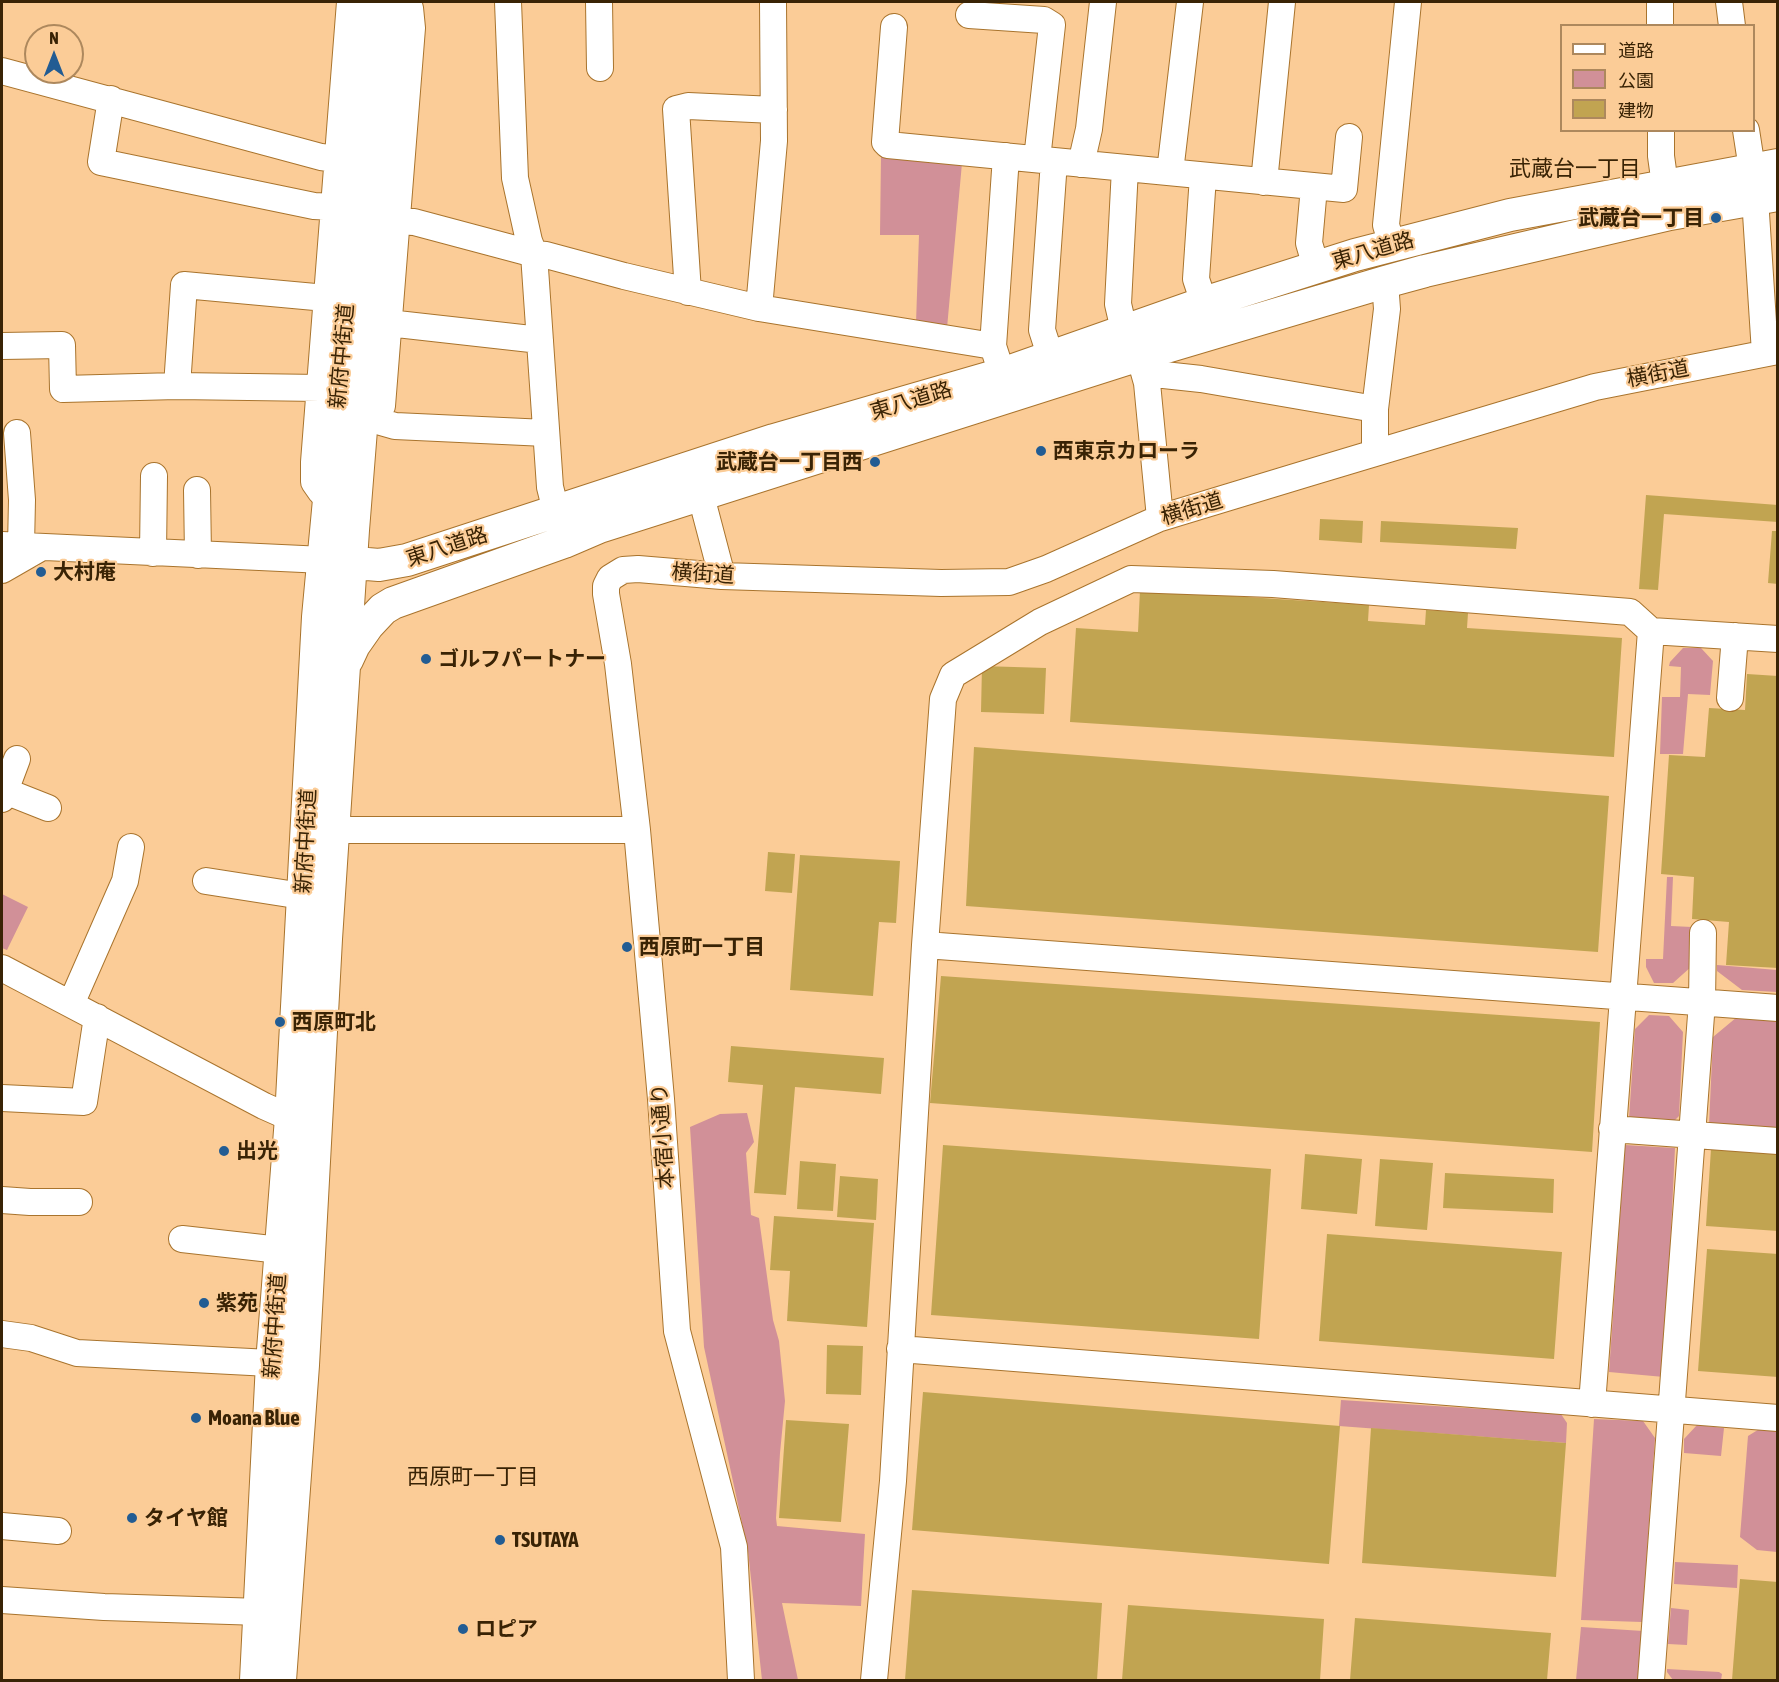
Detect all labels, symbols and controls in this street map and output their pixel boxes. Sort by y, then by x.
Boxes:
north arrow [24,24,84,84]
legend [1560,24,1755,132]
text: N [49,29,59,47]
text: 道路 [1618,40,1654,61]
text: 公園 [1618,70,1654,91]
text: 建物 [1618,100,1654,121]
district label: 武蔵台一丁目 [1509,156,1641,182]
place label: 武蔵台一丁目 [1578,205,1704,231]
marker: 武蔵台一丁目 [1709,211,1723,225]
street label: 東八道路 [1329,227,1417,275]
street label: 新府中街道 [325,303,359,409]
street label: 横街道 [1625,356,1691,392]
street label: 東八道路 [867,377,955,425]
place label: 西東京カローラ [1053,438,1200,464]
marker: 西東京カローラ [1034,444,1048,458]
place label: 武蔵台一丁目西 [716,449,863,475]
marker: 武蔵台一丁目西 [868,455,882,469]
street label: 横街道 [1158,488,1226,530]
street label: 東八道路 [403,522,491,572]
place label: 大村庵 [53,559,116,585]
street label: 横街道 [671,559,735,589]
marker: 大村庵 [34,565,48,579]
place label: ゴルフパートナー [438,646,606,672]
marker: ゴルフパートナー [419,652,433,666]
street label: 新府中街道 [291,788,321,894]
place label: 西原町一丁目 [639,934,765,960]
marker: 西原町一丁目 [620,940,634,954]
place label: 西原町北 [292,1009,376,1035]
marker: 西原町北 [273,1015,287,1029]
street label: 本宿小通り [647,1083,679,1189]
place label: 出光 [236,1138,278,1164]
marker: 出光 [217,1144,231,1158]
street label: 新府中街道 [259,1273,291,1379]
place label: 紫苑 [216,1290,258,1316]
marker: 紫苑 [197,1296,211,1310]
place label: Moana Blue [208,1405,300,1431]
marker: Moana Blue [189,1411,203,1425]
district label: 西原町一丁目 [407,1464,539,1490]
place label: タイヤ館 [144,1505,228,1531]
marker: タイヤ館 [125,1511,139,1525]
place label: TSUTAYA [512,1527,579,1553]
marker: TSUTAYA [493,1533,507,1547]
place label: ロピア [475,1616,538,1642]
marker: ロピア [456,1622,470,1636]

